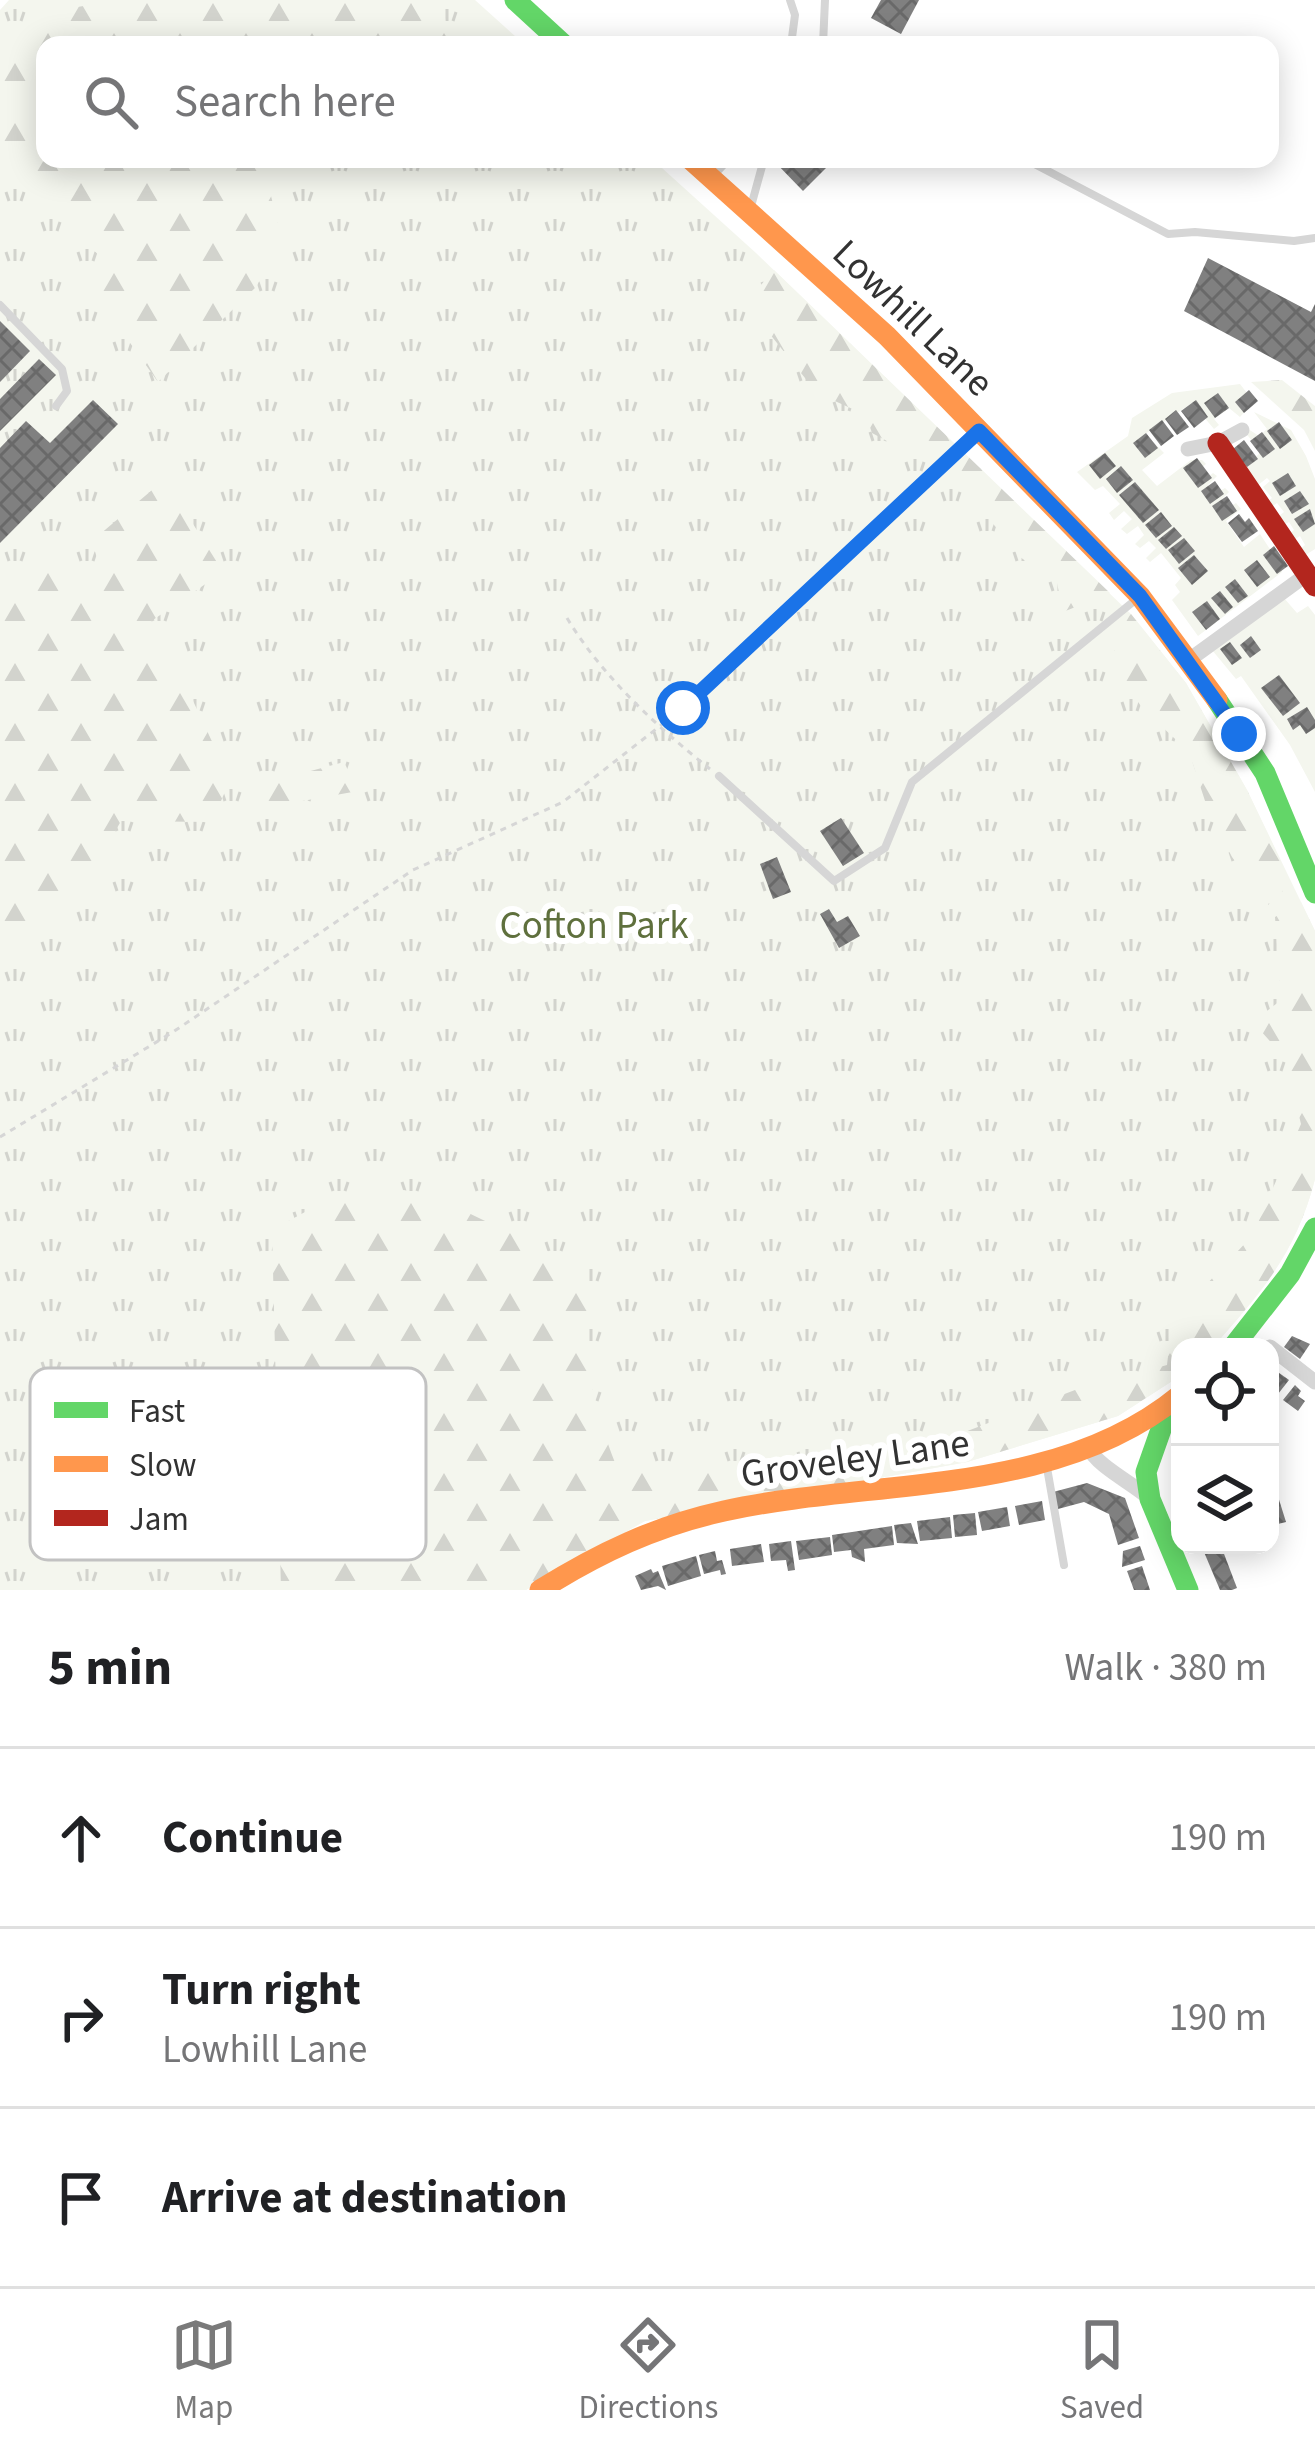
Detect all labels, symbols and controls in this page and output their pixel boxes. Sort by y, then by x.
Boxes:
search box [36,36,1279,168]
icon: search [78,69,144,135]
text: Search here [174,70,396,134]
street label: Lowhill Lane [819,227,1006,410]
route start [656,681,710,735]
route end [1212,707,1266,761]
park label: Cofton Park [499,898,689,954]
map controls [1171,1338,1279,1554]
button: locate [1171,1338,1279,1446]
legend [30,1368,426,1560]
text: Fast [129,1388,185,1435]
street label: Groveley Lane [737,1415,973,1503]
text: Slow [129,1442,197,1489]
button: layers [1171,1446,1279,1554]
text: Jam [129,1496,189,1543]
text: 5 min [48,1632,172,1704]
text: Walk · 380 m [1064,1640,1267,1696]
icon: ahead [48,1805,114,1871]
text: Continue [162,1806,343,1870]
text: 190 m [1169,1810,1267,1866]
text: Turn right [162,1958,361,2022]
icon: right [48,1985,114,2051]
text: 190 m [1169,1990,1267,2046]
text: Lowhill Lane [162,2022,367,2078]
icon: arrive [48,2165,114,2231]
text: Arrive at destination [162,2166,567,2230]
tab: Map [171,2312,237,2431]
tab: Directions [579,2312,718,2431]
tab: Saved [1060,2312,1144,2431]

